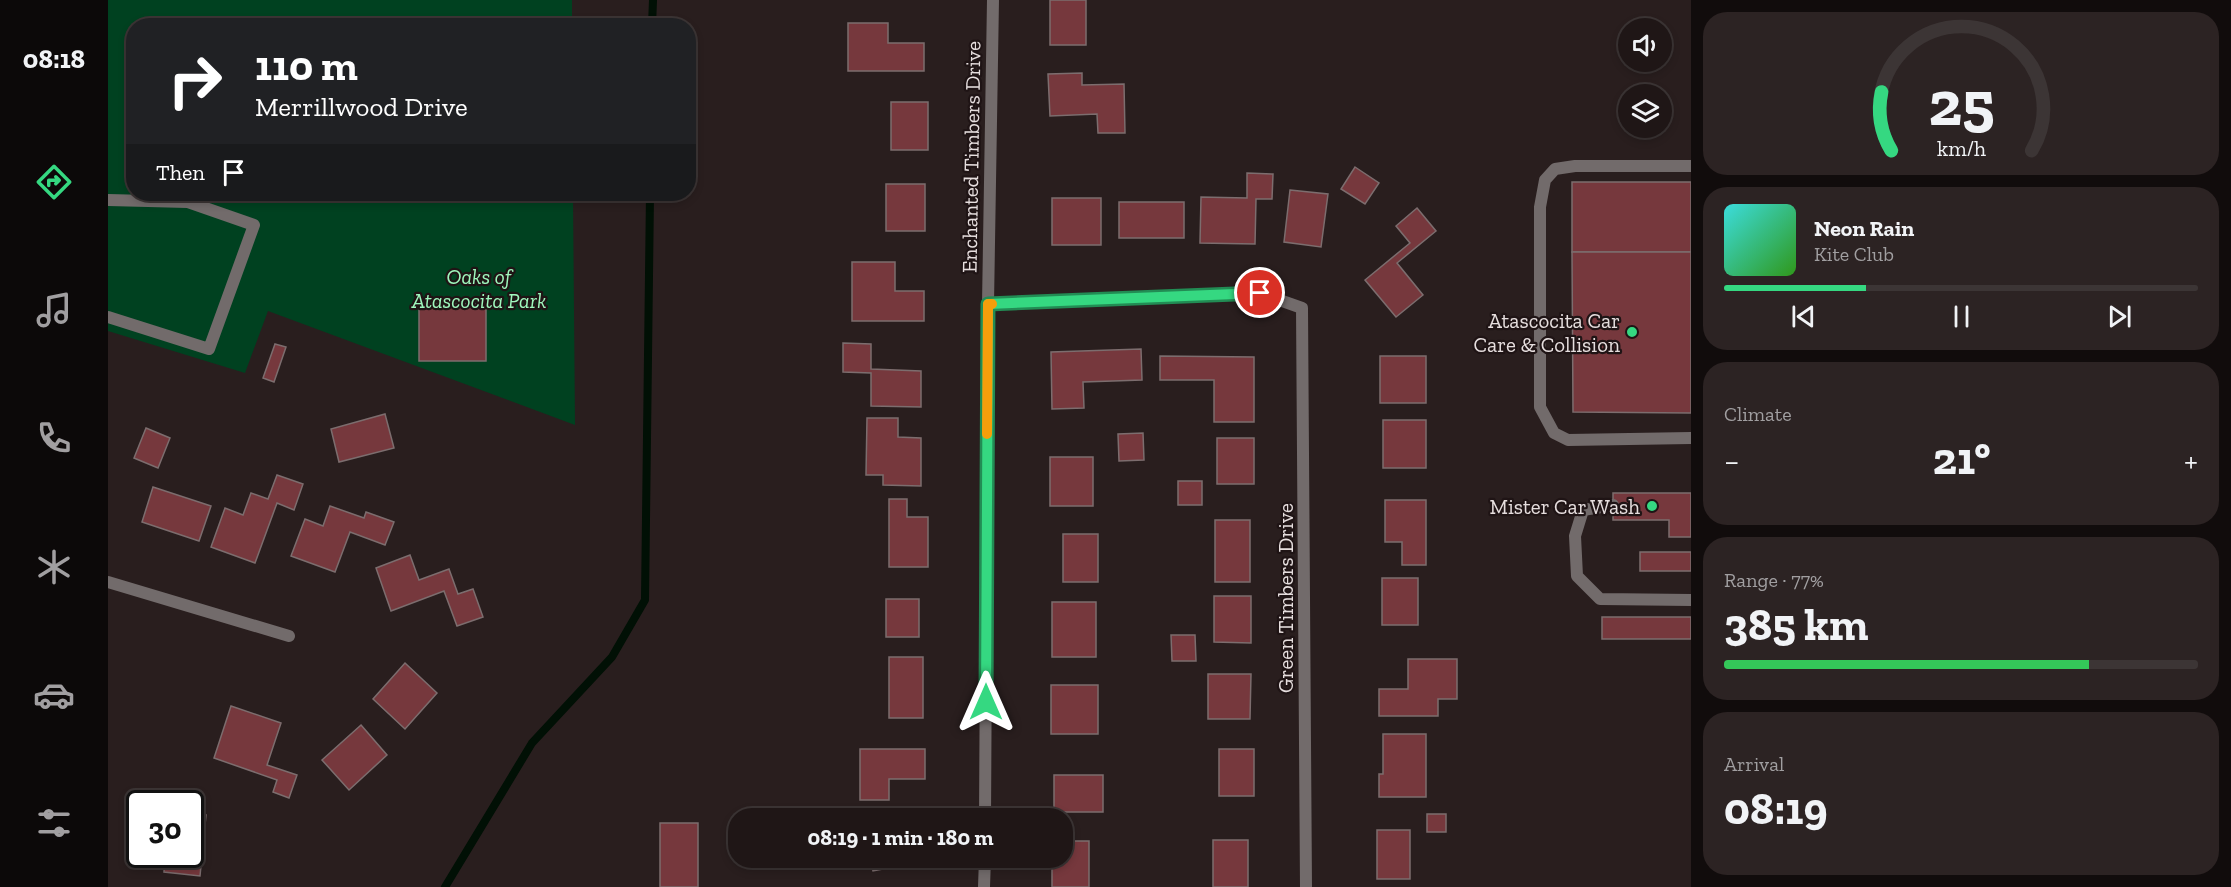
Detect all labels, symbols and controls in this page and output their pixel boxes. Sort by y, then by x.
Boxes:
map controls [1618,18,1672,138]
button: sound [1618,18,1672,72]
text: 110 m [255,40,358,91]
street label: Enchanted Timbers Drive [956,41,986,273]
icon: right [156,42,234,120]
text: 08:18 [23,43,85,75]
text: 25 [1928,66,1994,141]
button: layers [1618,84,1672,138]
text: Merrillwood Drive [255,91,468,123]
text: km/h [1937,136,1985,161]
icon: arrive [217,156,250,189]
text: Then [156,159,205,186]
icon: directions [33,161,75,203]
text: Neon Rain [1814,215,1914,242]
text: Kite Club [1814,242,1894,266]
park label: Oaks of Atascocita Park [411,264,546,313]
pin [1234,267,1285,318]
icon: arrive [1243,276,1276,309]
icon: music [33,289,75,331]
icon: previous [1787,300,1820,333]
icon: pause [1945,300,1978,333]
icon: next [2103,300,2136,333]
place label: Atascocita Car Care & Collision [1473,308,1620,357]
marker: Atascocita Car Care & Collision [1625,325,1639,339]
text: Climate [1724,402,1792,426]
icon: phone [33,417,75,459]
text: 21° [1933,432,1991,486]
text: − [1724,441,1739,480]
text: + [2184,441,2198,480]
place label: Mister Car Wash [1489,494,1640,519]
marker: Mister Car Wash [1645,499,1659,513]
street label: Green Timbers Drive [1273,503,1298,693]
icon: climate [33,546,75,588]
text: Range · 77% [1724,568,1824,592]
text: 385 km [1724,598,1868,652]
position arrow [954,670,1018,734]
icon: car [33,674,75,716]
text: Arrival [1724,752,1784,776]
text: 08:19 [1724,782,1828,836]
speed limit sign: 30 [126,790,204,868]
icon: filters [33,802,75,844]
text: 08:19 · 1 min · 180 m [808,824,993,851]

